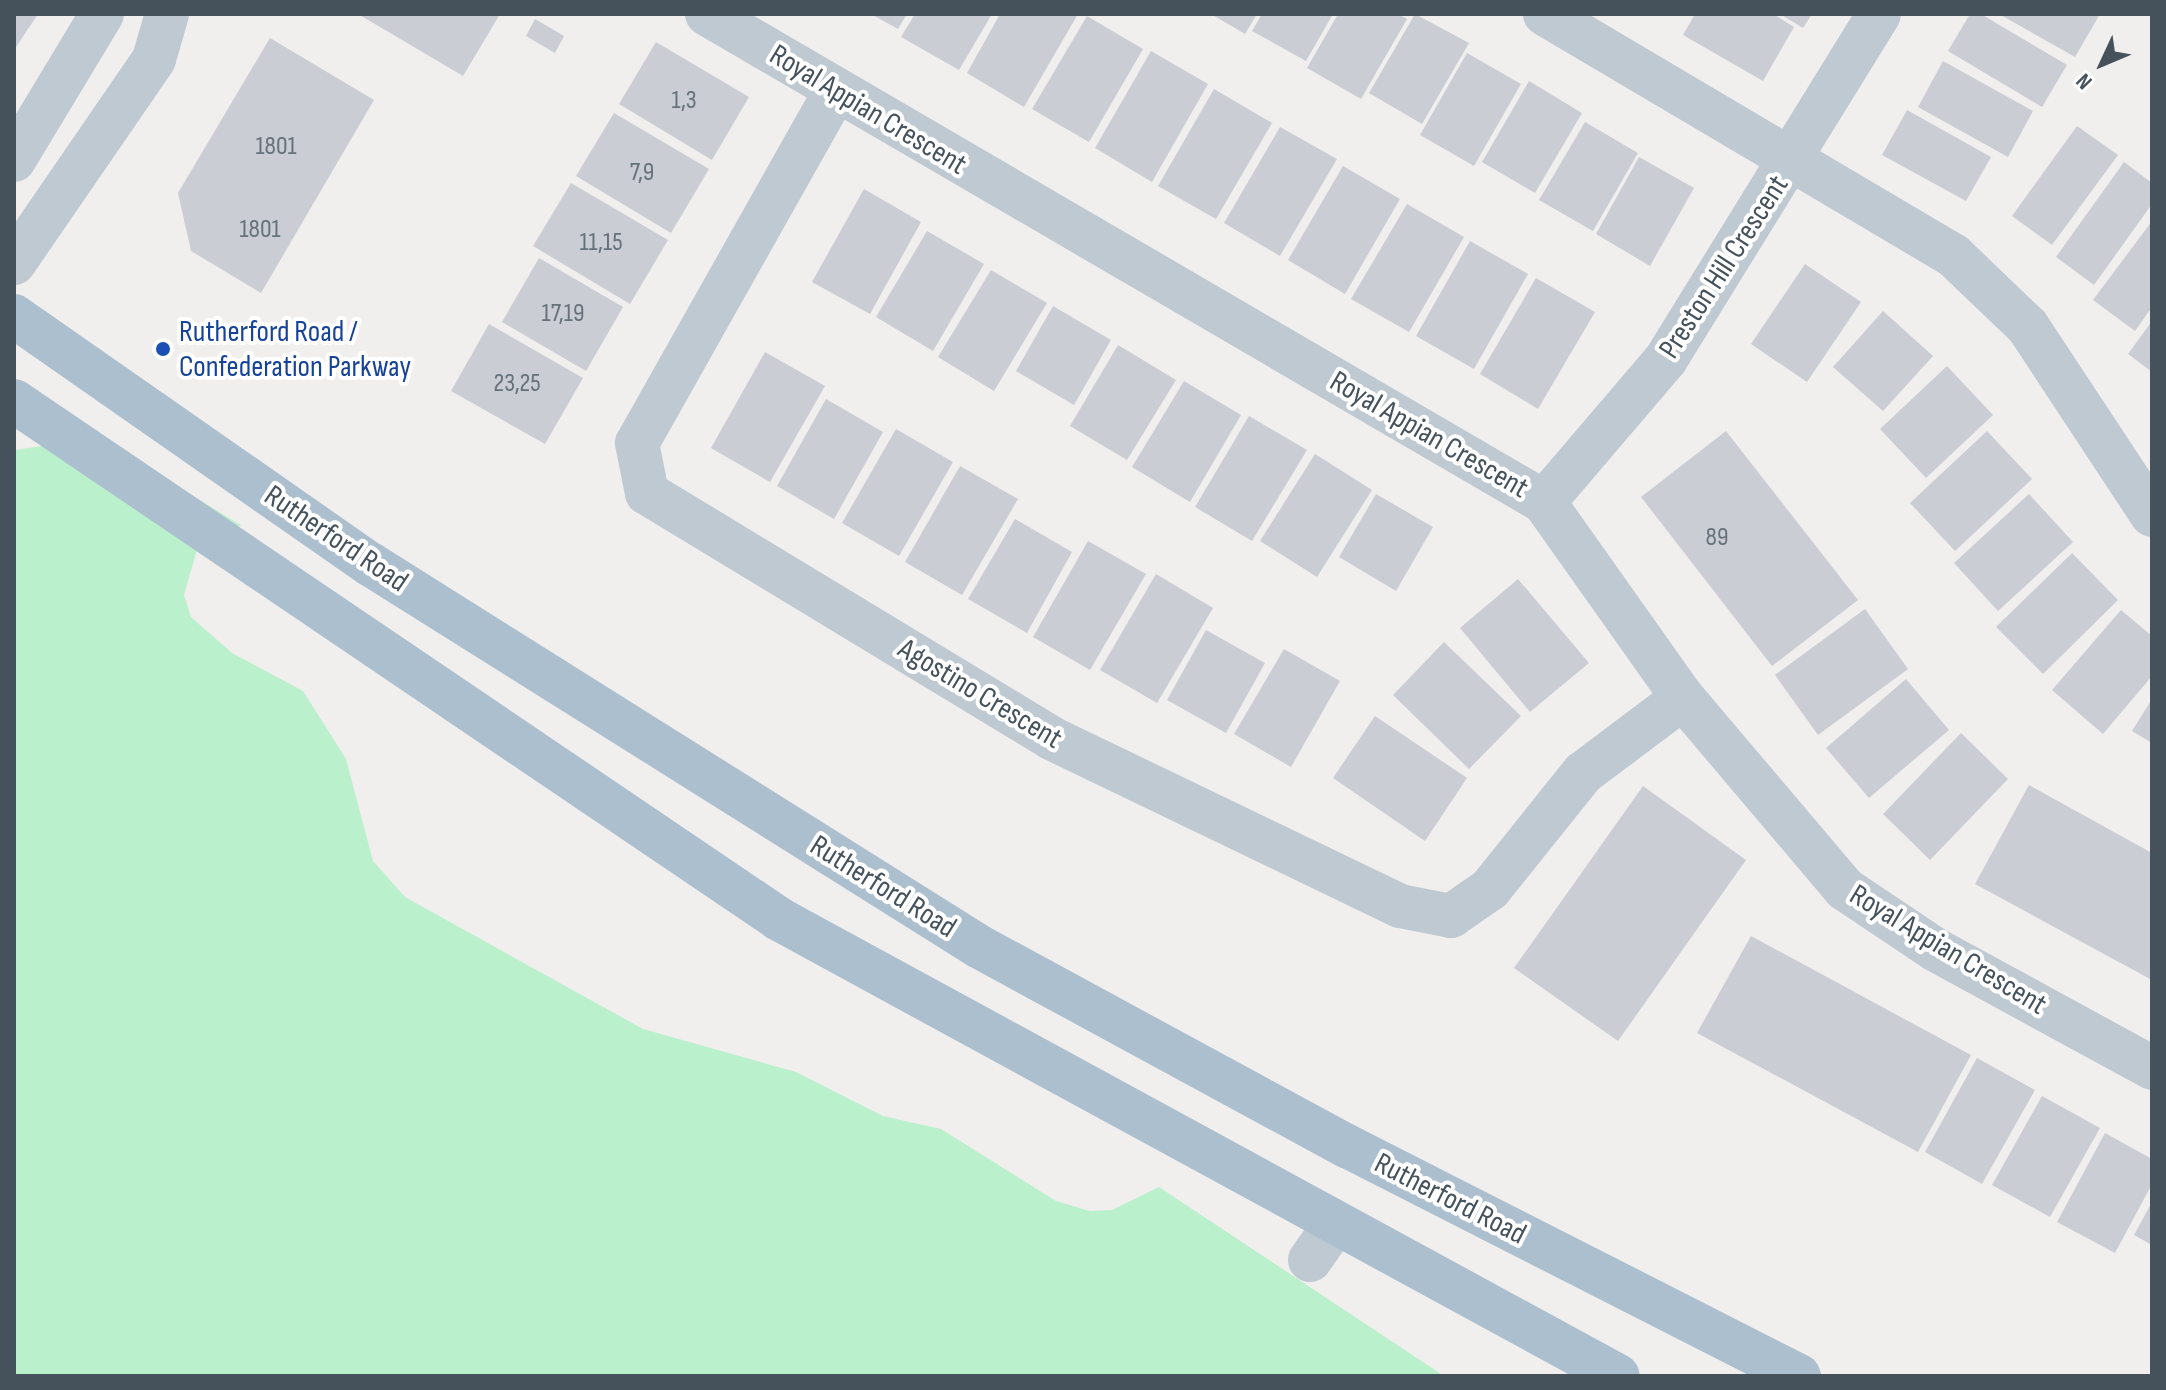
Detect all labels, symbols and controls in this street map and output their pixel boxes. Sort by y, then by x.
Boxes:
north arrow [2062,24,2142,104]
street label: Royal Appian Crescent [763,37,973,183]
text: N [2071,67,2098,95]
house number: 1,3 [671,85,697,117]
house number: 1801 [255,131,297,163]
house number: 7,9 [630,157,654,189]
street label: Preston Hill Crescent [1651,169,1797,365]
house number: 1801 [239,214,281,246]
house number: 11,15 [579,227,623,259]
house number: 17,19 [542,298,584,330]
place label: Rutherford Road / Confederation Parkway [179,314,411,384]
marker: Rutherford Road / Confederation Parkway [154,340,172,358]
street label: Royal Appian Crescent [1323,364,1535,506]
house number: 23,25 [493,368,541,400]
street label: Rutherford Road [257,478,415,600]
house number: 89 [1706,522,1728,554]
street label: Agostino Crescent [892,631,1068,757]
street label: Rutherford Road [803,828,963,946]
street label: Royal Appian Crescent [1843,877,2053,1023]
street label: Rutherford Road [1368,1145,1532,1253]

